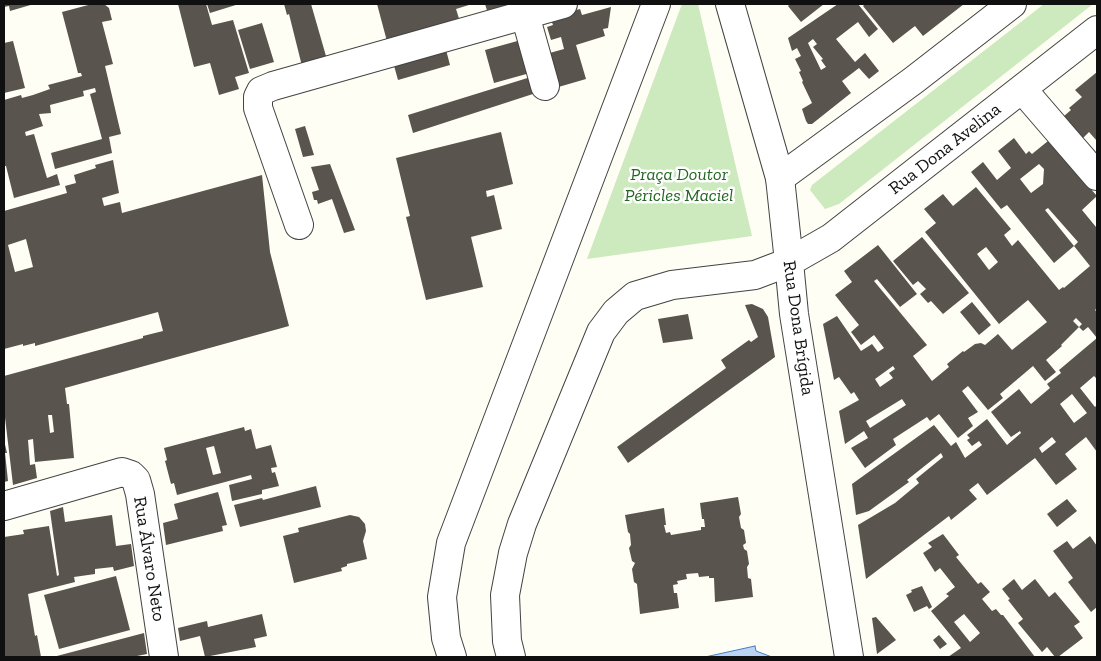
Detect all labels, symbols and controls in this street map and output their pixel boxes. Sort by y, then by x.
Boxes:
street label: Rua Dona Avelina [885,99,1005,199]
park label: Praça Doutor Péricles Maciel [625,164,733,206]
street label: Rua Dona Brígida [778,259,818,397]
street label: Rua Álvaro Neto [128,495,170,623]

